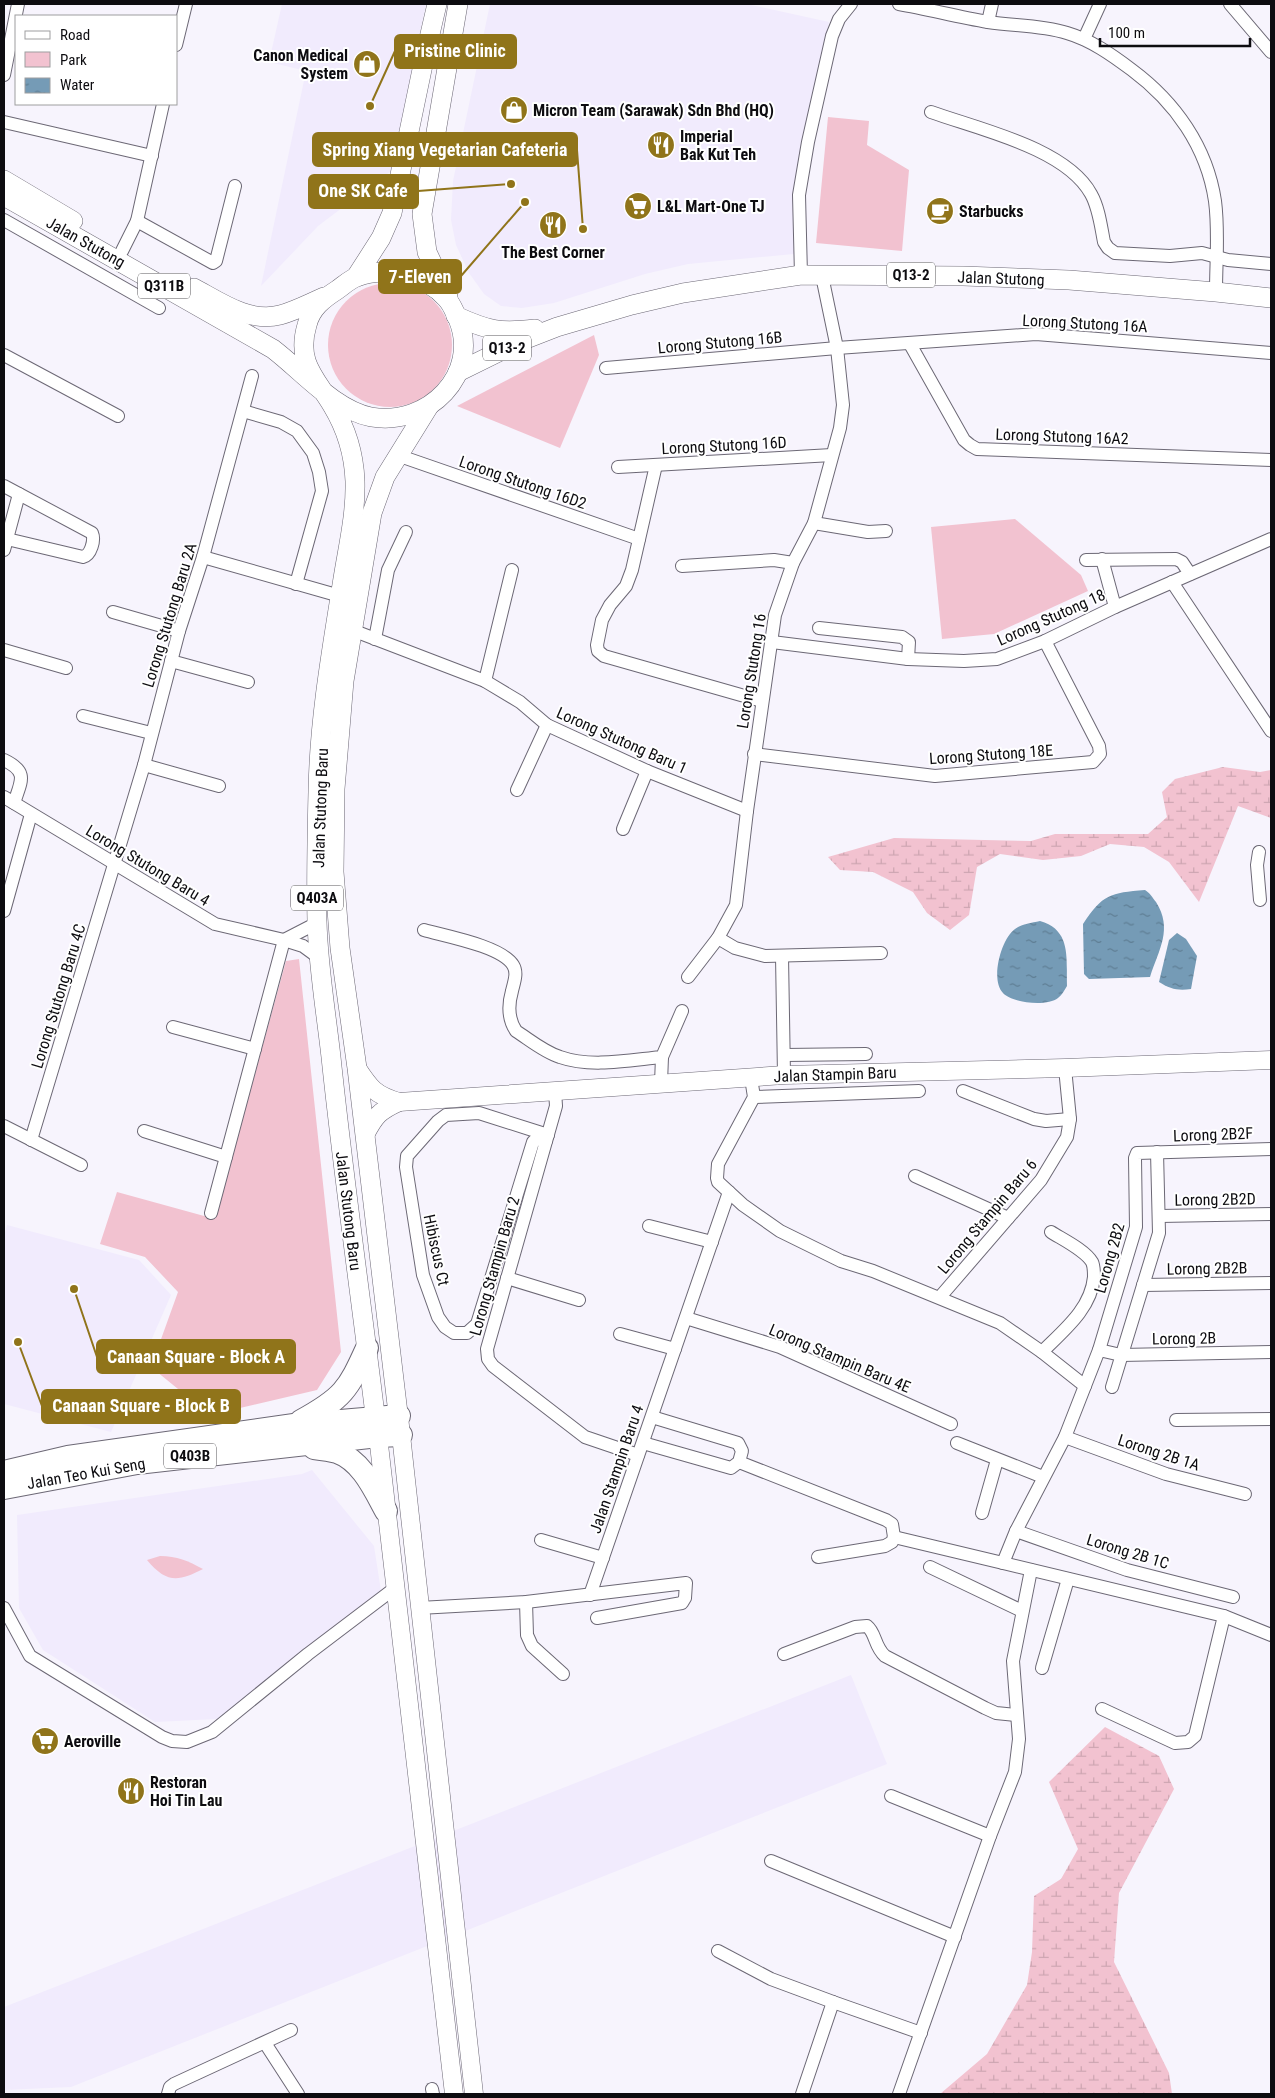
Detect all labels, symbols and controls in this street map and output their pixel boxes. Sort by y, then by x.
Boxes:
legend [15,15,178,105]
scale bar [1100,15,1250,47]
text: 100 m [1108,24,1145,42]
text: Road [60,26,90,44]
callout: Pristine Clinic [395,35,516,68]
text: Pristine Clinic [404,40,506,61]
place label: Canon Medical System [253,46,348,83]
shop icon: Canon Medical System [352,49,382,79]
text: Park [60,51,87,69]
text: Water [60,76,95,94]
shop icon: Micron Team (Sarawak) Sdn Bhd (HQ) [499,95,529,125]
place label: Micron Team (Sarawak) Sdn Bhd (HQ) [533,101,774,120]
place label: Imperial Bak Kut Teh [680,127,756,164]
restaurant icon: Imperial Bak Kut Teh [646,130,676,160]
callout: Spring Xiang Vegetarian Cafeteria [313,133,577,166]
text: Spring Xiang Vegetarian Cafeteria [323,139,567,160]
callout: One SK Cafe [309,175,418,208]
text: One SK Cafe [318,180,408,201]
supermarket icon: L&L Mart-One TJ [623,191,653,221]
cafe icon: Starbucks [925,196,955,226]
place label: L&L Mart-One TJ [657,197,765,216]
place label: Starbucks [959,202,1023,221]
restaurant icon: The Best Corner [538,210,568,240]
street label: Jalan Stutong [43,213,128,272]
place label: The Best Corner [501,243,605,262]
callout: 7-Eleven [379,260,461,293]
road number: Q13-2 [887,262,935,288]
text: 7-Eleven [389,266,451,287]
street label: Jalan Stutong [957,267,1045,290]
road number: Q311B [138,274,190,298]
street label: Lorong Stutong 16A [1022,311,1148,336]
street label: Lorong Stutong 16B [657,328,783,357]
road number: Q13-2 [483,336,531,360]
street label: Lorong Stutong 16A2 [995,425,1129,448]
street label: Lorong Stutong 16D [661,433,787,458]
street label: Lorong Stutong 16D2 [457,452,589,513]
street label: Lorong Stutong Baru 2A [138,541,201,690]
street label: Lorong Stutong 18 [994,585,1108,650]
street label: Lorong Stutong 16 [733,612,770,730]
street label: Lorong Stutong Baru 1 [554,703,690,778]
street label: Lorong Stutong 18E [928,741,1054,768]
street label: Jalan Stutong Baru [309,748,332,868]
street label: Lorong Stutong Baru 4 [82,821,213,910]
road number: Q403A [291,886,343,910]
street label: Lorong Stutong Baru 4C [27,922,89,1071]
street label: Jalan Stampin Baru [773,1063,897,1086]
street label: Lorong 2B2F [1173,1124,1254,1145]
street label: Jalan Stutong Baru [332,1150,365,1272]
street label: Lorong Stampin Baru 6 [934,1155,1041,1278]
street label: Lorong 2B2D [1174,1189,1256,1210]
street label: Lorong Stampin Baru 2 [466,1194,523,1338]
street label: Hibiscus Ct [420,1213,453,1288]
street label: Lorong 2B2 [1090,1221,1129,1295]
street label: Lorong 2B2B [1166,1258,1248,1279]
street label: Lorong Stampin Baru 4E [766,1320,913,1397]
street label: Lorong 2B [1152,1328,1216,1349]
callout: Canaan Square - Block A [97,1340,295,1373]
text: Canaan Square - Block A [107,1346,285,1367]
callout: Canaan Square - Block B [42,1390,240,1423]
text: Canaan Square - Block B [52,1395,230,1416]
street label: Jalan Stampin Baru 4 [586,1402,647,1536]
street label: Lorong 2B 1A [1115,1430,1202,1475]
road number: Q403B [164,1444,216,1468]
street label: Jalan Teo Kui Seng [26,1454,147,1493]
street label: Lorong 2B 1C [1084,1530,1171,1573]
supermarket icon: Aeroville [30,1726,60,1756]
place label: Aeroville [64,1732,121,1751]
place label: Restoran Hoi Tin Lau [150,1773,223,1810]
restaurant icon: Restoran Hoi Tin Lau [116,1776,146,1806]

